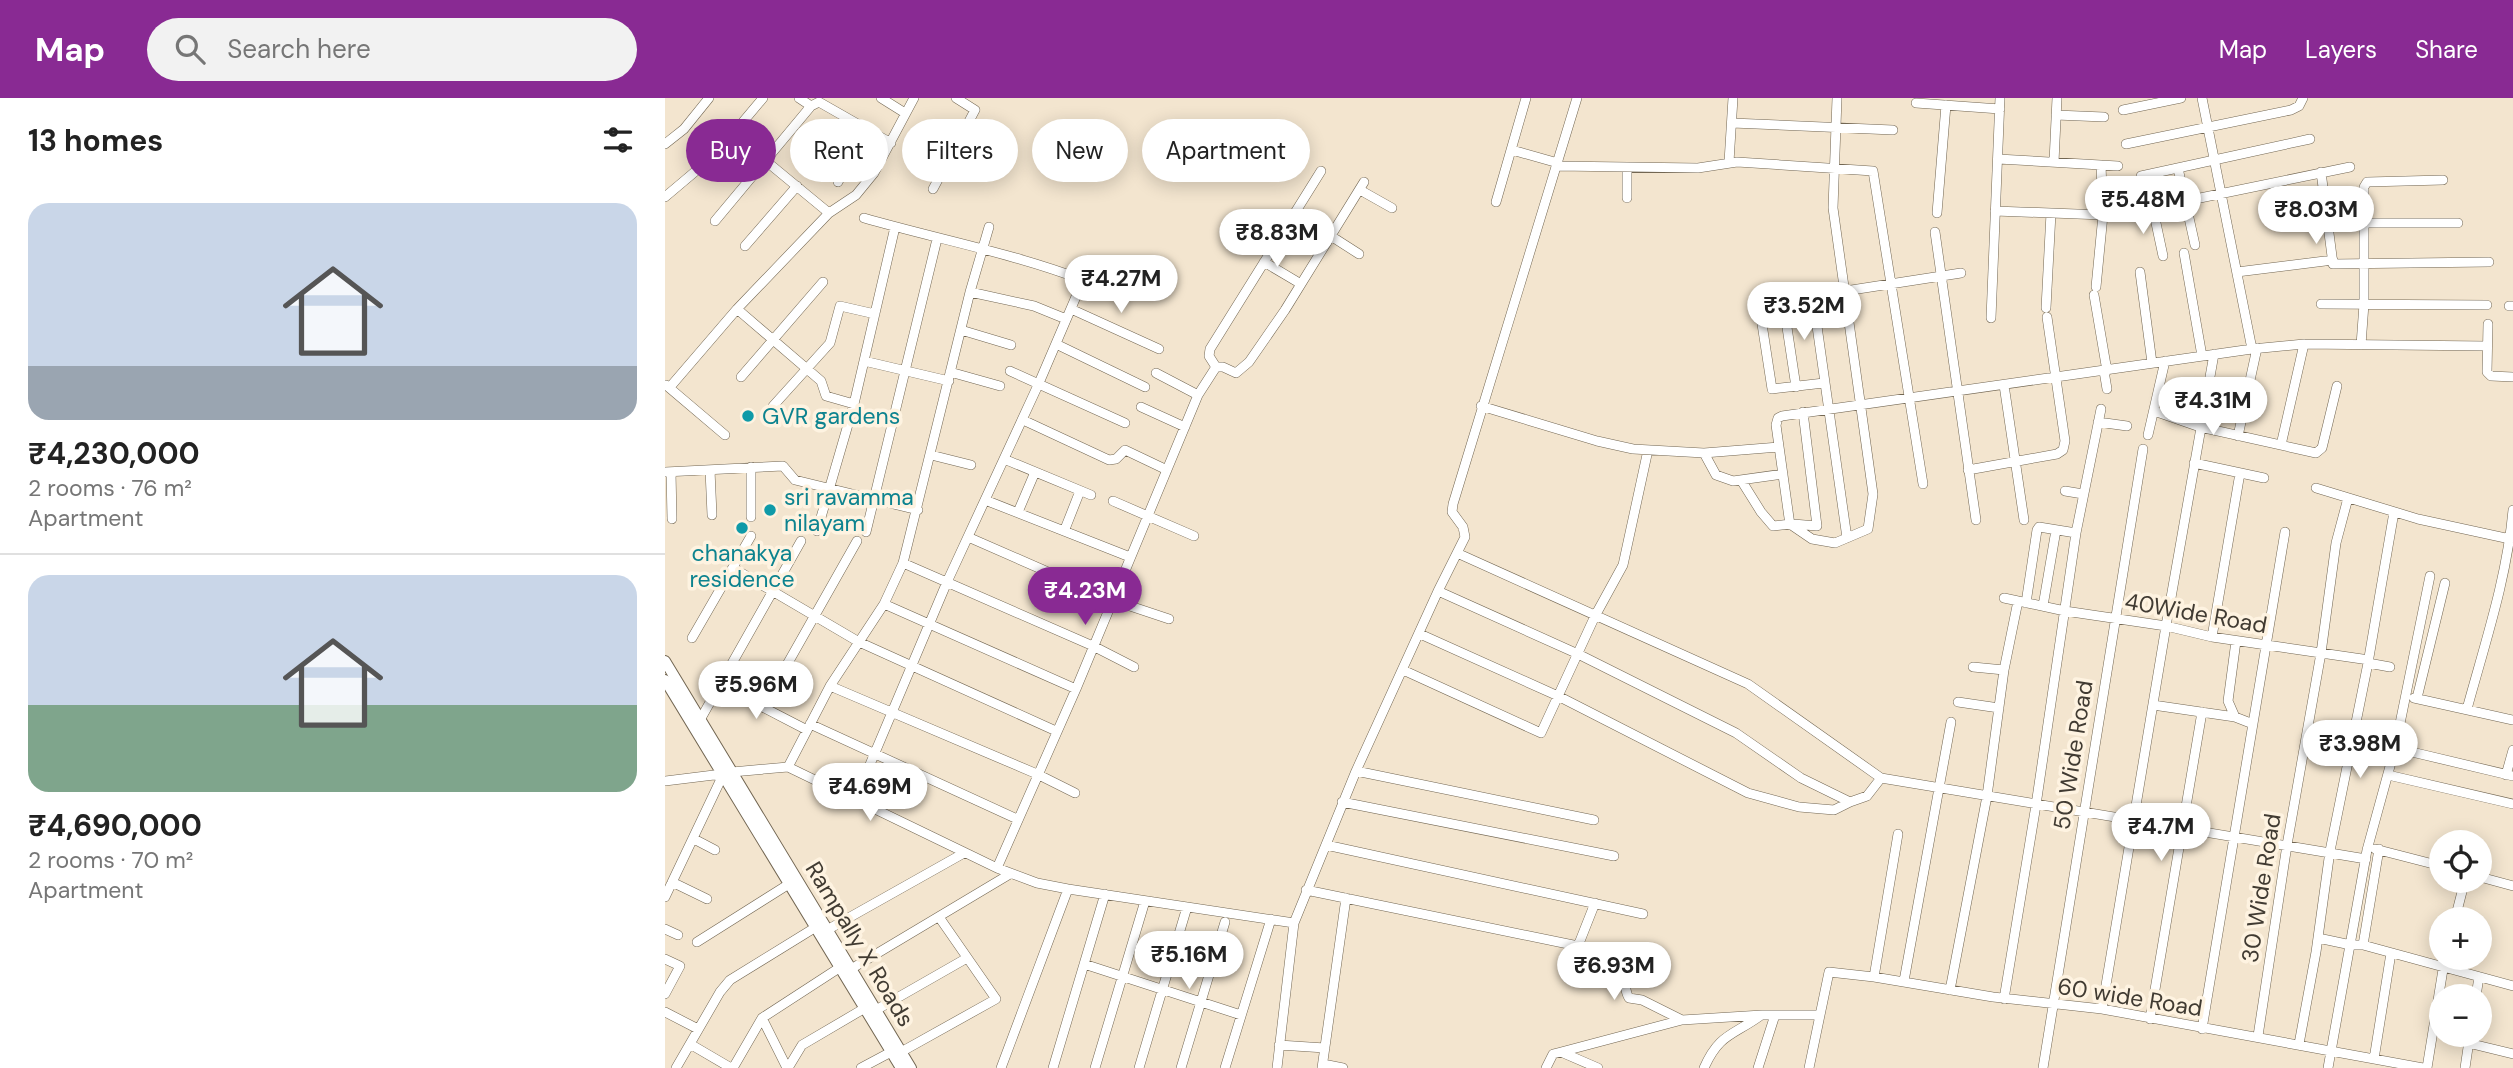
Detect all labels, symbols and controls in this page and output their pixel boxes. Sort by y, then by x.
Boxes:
search box [147,18,637,81]
text: Map [35,28,105,71]
icon: search [171,30,209,68]
text: Search here [227,32,371,66]
text: Map [2219,34,2267,65]
text: Layers [2305,34,2377,65]
text: Share [2415,34,2478,65]
chip: Buy [686,119,776,182]
chip: Rent [790,119,888,182]
chip: Filters [902,119,1018,182]
chip: New [1032,119,1128,182]
chip: Apartment [1142,119,1310,182]
text: 13 homes [28,121,163,160]
icon: filters [599,121,637,159]
pin: ₹5.48M [2086,176,2200,236]
text: ₹5.48M [2101,184,2185,214]
pin: ₹8.03M [2259,186,2373,246]
text: ₹8.03M [2274,194,2358,224]
pin: ₹8.83M [1220,209,1334,269]
text: ₹8.83M [1235,217,1319,247]
icon: home [270,248,396,374]
pin: ₹4.27M [1064,256,1178,315]
text: ₹4.27M [1081,263,1161,293]
pin: ₹3.52M [1747,282,1861,342]
text: ₹3.52M [1763,290,1845,320]
pin: ₹4.31M [2156,378,2270,437]
text: ₹4.31M [2174,385,2252,415]
place label: GVR gardens [762,401,900,431]
marker: GVR gardens [740,408,756,424]
text: ₹4,230,000 [28,434,200,473]
text: 2 rooms · 76 m² [28,473,192,503]
place label: sri ravamma nilayam [784,482,914,538]
marker: sri ravamma nilayam [762,502,778,518]
text: Apartment [28,503,143,533]
marker: chanakya residence [734,520,750,536]
place label: chanakya residence [689,538,795,594]
pin: ₹4.23M [1028,568,1142,627]
text: ₹4.23M [1044,575,1126,605]
street label: 40Wide Road [2123,586,2269,640]
icon: home [270,620,396,746]
pin: ₹5.96M [699,662,813,721]
text: ₹5.96M [714,669,798,699]
street label: 50 Wide Road [2046,678,2100,832]
pin: ₹3.98M [2303,720,2417,780]
text: ₹3.98M [2319,728,2401,758]
pin: ₹4.69M [813,764,927,823]
text: ₹4.69M [828,771,912,801]
pin: ₹4.7M [2112,804,2210,863]
text: ₹4,690,000 [28,806,202,845]
text: ₹4.7M [2128,811,2194,841]
street label: 30 Wide Road [2234,811,2288,965]
map controls [2429,830,2492,1047]
button: locate [2429,830,2492,893]
text: 2 rooms · 70 m² [28,845,193,875]
street label: Rampally X Roads [799,856,921,1032]
text: Apartment [28,875,143,905]
button: + [2429,907,2492,970]
pin: ₹5.16M [1132,932,1246,991]
text: ₹5.16M [1151,939,1227,969]
pin: ₹6.93M [1557,942,1671,1002]
text: ₹6.93M [1573,950,1655,980]
street label: 60 wide Road [2055,971,2205,1023]
button: − [2429,984,2492,1047]

